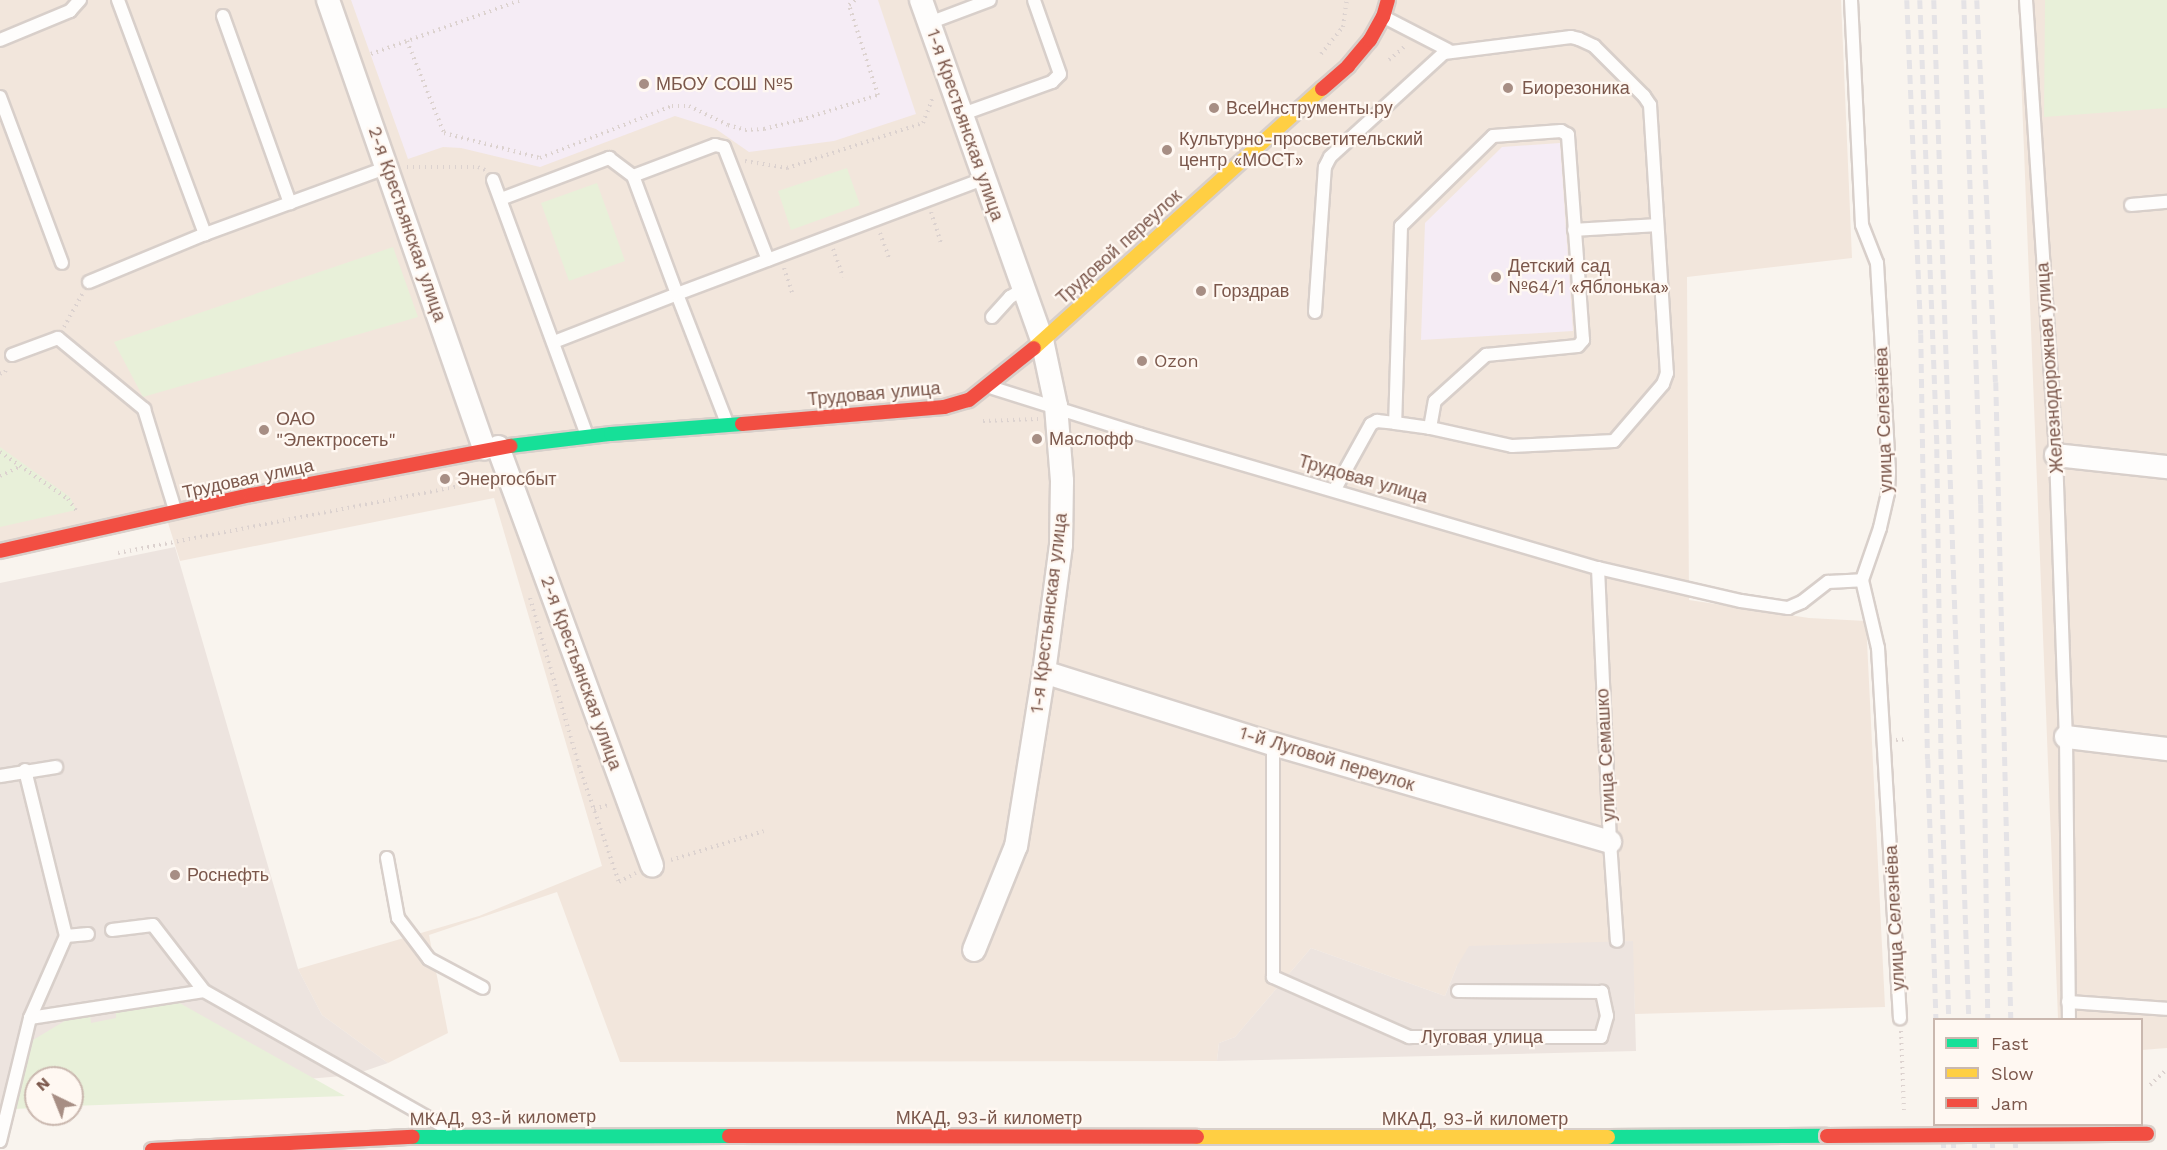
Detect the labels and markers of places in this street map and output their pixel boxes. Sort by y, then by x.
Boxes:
place label: МБОУ СОШ №5 [656,73,793,95]
marker: МБОУ СОШ №5 [637,77,651,91]
place label: Биорезоника [1522,77,1630,99]
marker: Биорезоника [1499,79,1517,97]
place label: ВсеИнструменты.ру [1226,97,1393,119]
marker: ВсеИнструменты.ру [1207,101,1221,115]
place label: Культурно-просветительский центр «МОСТ» [1179,129,1423,172]
marker: Культурно-просветительский центр «МОСТ» [1160,143,1174,157]
place label: Детский сад №64/1 «Яблонька» [1508,256,1669,298]
marker: Детский сад №64/1 «Яблонька» [1489,270,1503,284]
place label: Горздрав [1213,280,1289,302]
marker: Горздрав [1194,284,1208,298]
place label: Ozon [1154,350,1199,372]
marker: Ozon [1135,354,1149,368]
place label: ОАО "Электросеть" [276,409,396,452]
marker: ОАО "Электросеть" [257,423,271,437]
place label: Маслофф [1049,428,1134,450]
marker: Маслофф [1030,432,1044,446]
place label: Энергосбыт [457,468,557,490]
marker: Энергосбыт [438,472,452,486]
place label: Роснефть [187,864,269,886]
marker: Роснефть [168,868,182,882]

